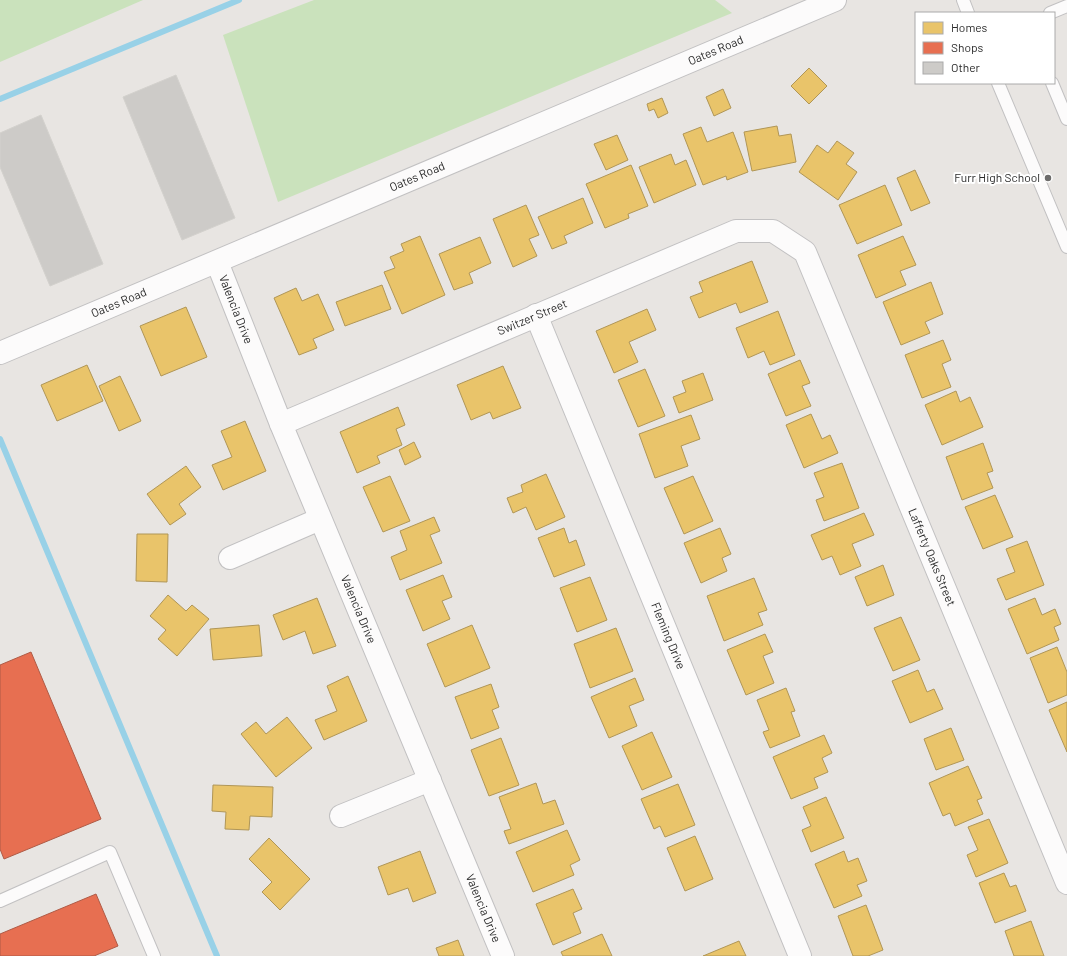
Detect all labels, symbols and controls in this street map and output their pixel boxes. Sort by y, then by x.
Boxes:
legend [915,12,1055,84]
text: Homes [951,20,988,34]
street label: Oates Road [686,32,745,67]
text: Shops [951,40,984,54]
text: Other [951,60,981,74]
street label: Oates Road [387,158,447,194]
place label: Furr High School [954,170,1040,184]
marker: Furr High School [1043,173,1053,183]
street label: Valencia Drive [217,273,257,346]
street label: Oates Road [89,284,148,320]
street label: Switzer Street [495,295,569,337]
street label: Lafferty Oaks Street [906,506,959,608]
street label: Valencia Drive [339,573,380,645]
street label: Fleming Drive [649,600,689,671]
street label: Valencia Drive [464,872,505,944]

